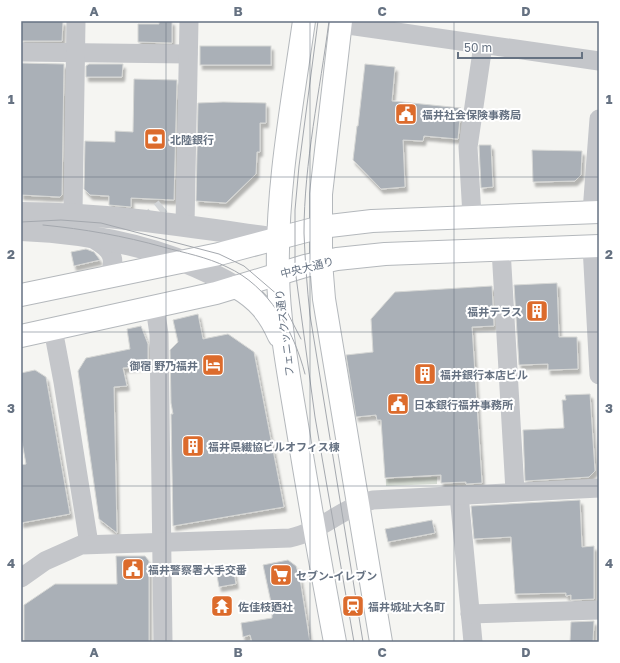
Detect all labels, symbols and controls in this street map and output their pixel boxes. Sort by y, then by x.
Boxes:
text: A [89,3,99,19]
text: B [233,3,243,19]
text: C [377,3,387,19]
text: D [521,3,531,19]
scale bar [458,34,582,60]
text: 50 m [464,40,492,55]
text: 1 [8,91,15,107]
text: 1 [606,91,613,107]
public building icon: 福井社会保険事務局 [393,101,419,127]
place label: 福井社会保険事務局 [422,108,521,121]
bank icon: 北陸銀行 [142,126,168,152]
place label: 北陸銀行 [170,133,214,146]
text: 2 [7,246,15,262]
text: 2 [605,246,613,262]
street label: 中央大通り [279,254,335,280]
street label: フェニックス通り [272,289,296,377]
building icon: 福井テラス [524,298,550,324]
place label: 福井テラス [467,305,522,318]
hotel icon: 御宿 野乃福井 [200,352,226,378]
place label: 御宿 野乃福井 [129,359,198,372]
building icon: 福井銀行本店ビル [412,361,438,387]
place label: 福井銀行本店ビル [440,368,528,381]
public building icon: 日本銀行福井事務所 [385,391,411,417]
place label: 日本銀行福井事務所 [414,398,513,411]
text: 3 [7,400,15,416]
text: 3 [605,400,613,416]
building icon: 福井県繊協ビルオフィス棟 [180,433,206,459]
place label: 福井県繊協ビルオフィス棟 [208,440,340,453]
text: 4 [7,555,15,571]
text: 4 [605,555,613,571]
public building icon: 福井警察署大手交番 [120,556,146,582]
supermarket icon: セブン-イレブン [268,562,294,588]
place label: 福井警察署大手交番 [148,563,247,576]
place label: セブン-イレブン [296,569,377,582]
temple icon: 佐佳枝廼社 [209,593,235,619]
station icon: 福井城址大名町 [340,593,366,619]
place label: 佐佳枝廼社 [238,600,293,613]
place label: 福井城址大名町 [368,600,445,613]
text: A [89,644,99,660]
text: B [233,644,243,660]
text: C [377,644,387,660]
text: D [521,644,531,660]

